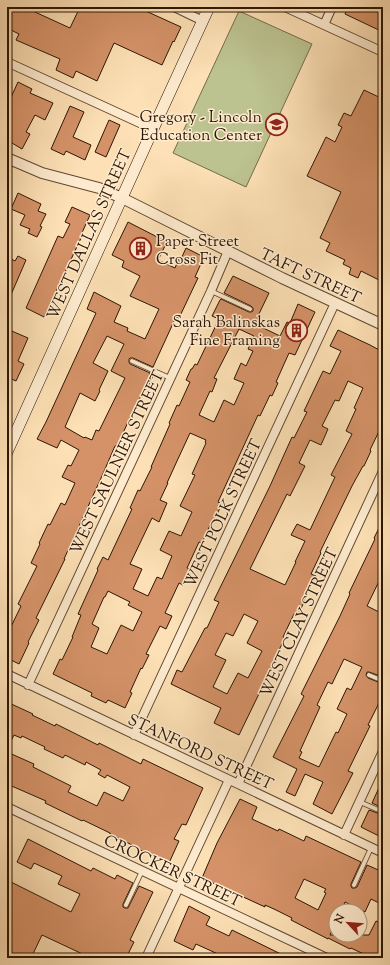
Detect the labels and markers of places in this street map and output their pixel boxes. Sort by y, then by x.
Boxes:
place label: Gregory - Lincoln Education Center [139,107,263,148]
school or university icon: Gregory - Lincoln Education Center [264,112,290,138]
place label: Paper Street Cross Fit [156,231,240,272]
building icon: Paper Street Cross Fit [127,236,153,262]
place label: Sarah Balinskas Fine Framing [173,312,280,353]
building icon: Sarah Balinskas Fine Framing [283,317,309,343]

